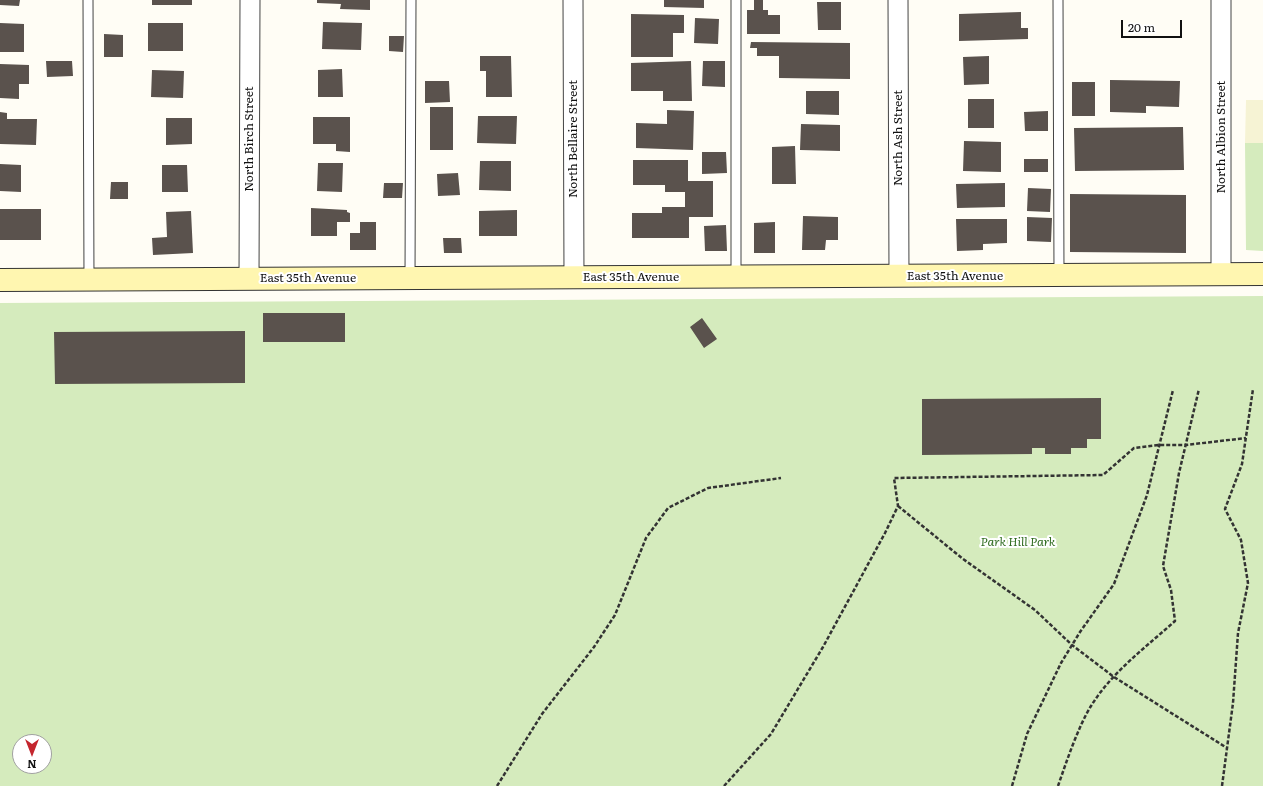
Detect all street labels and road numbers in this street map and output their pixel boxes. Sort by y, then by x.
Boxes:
street label: North Bellaire Street [566,80,580,198]
street label: North Albion Street [1214,81,1228,193]
street label: North Birch Street [242,86,256,192]
street label: North Ash Street [891,90,905,186]
street label: East 35th Avenue [907,269,1003,283]
street label: East 35th Avenue [583,270,679,284]
street label: East 35th Avenue [260,271,356,285]

